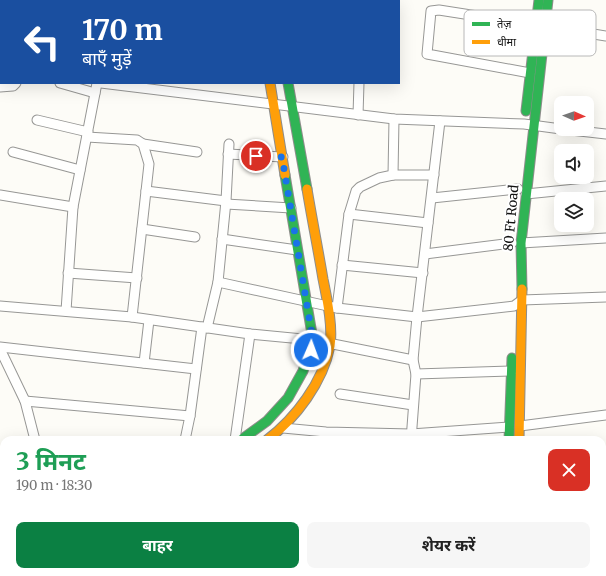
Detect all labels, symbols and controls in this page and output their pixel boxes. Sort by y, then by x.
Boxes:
legend [464,10,596,56]
text: 170 m [82,12,163,48]
icon: left [16,16,68,68]
text: तेज़ [497,17,512,31]
text: धीमा [497,35,516,49]
text: बाएँ मुड़ें [82,47,132,70]
north arrow [554,96,594,136]
map controls [554,96,594,232]
pin [239,139,273,173]
button: sound [554,144,594,184]
icon: arrive [245,145,267,167]
street label: 80 Ft Road [500,184,522,252]
button: layers [554,192,594,232]
position arrow [290,329,332,371]
text: 3 मिनट [16,446,86,477]
button: close [548,449,590,491]
text: 190 m · 18:30 [16,477,92,494]
button: बाहर [16,522,299,568]
button: शेयर करें [307,522,590,568]

